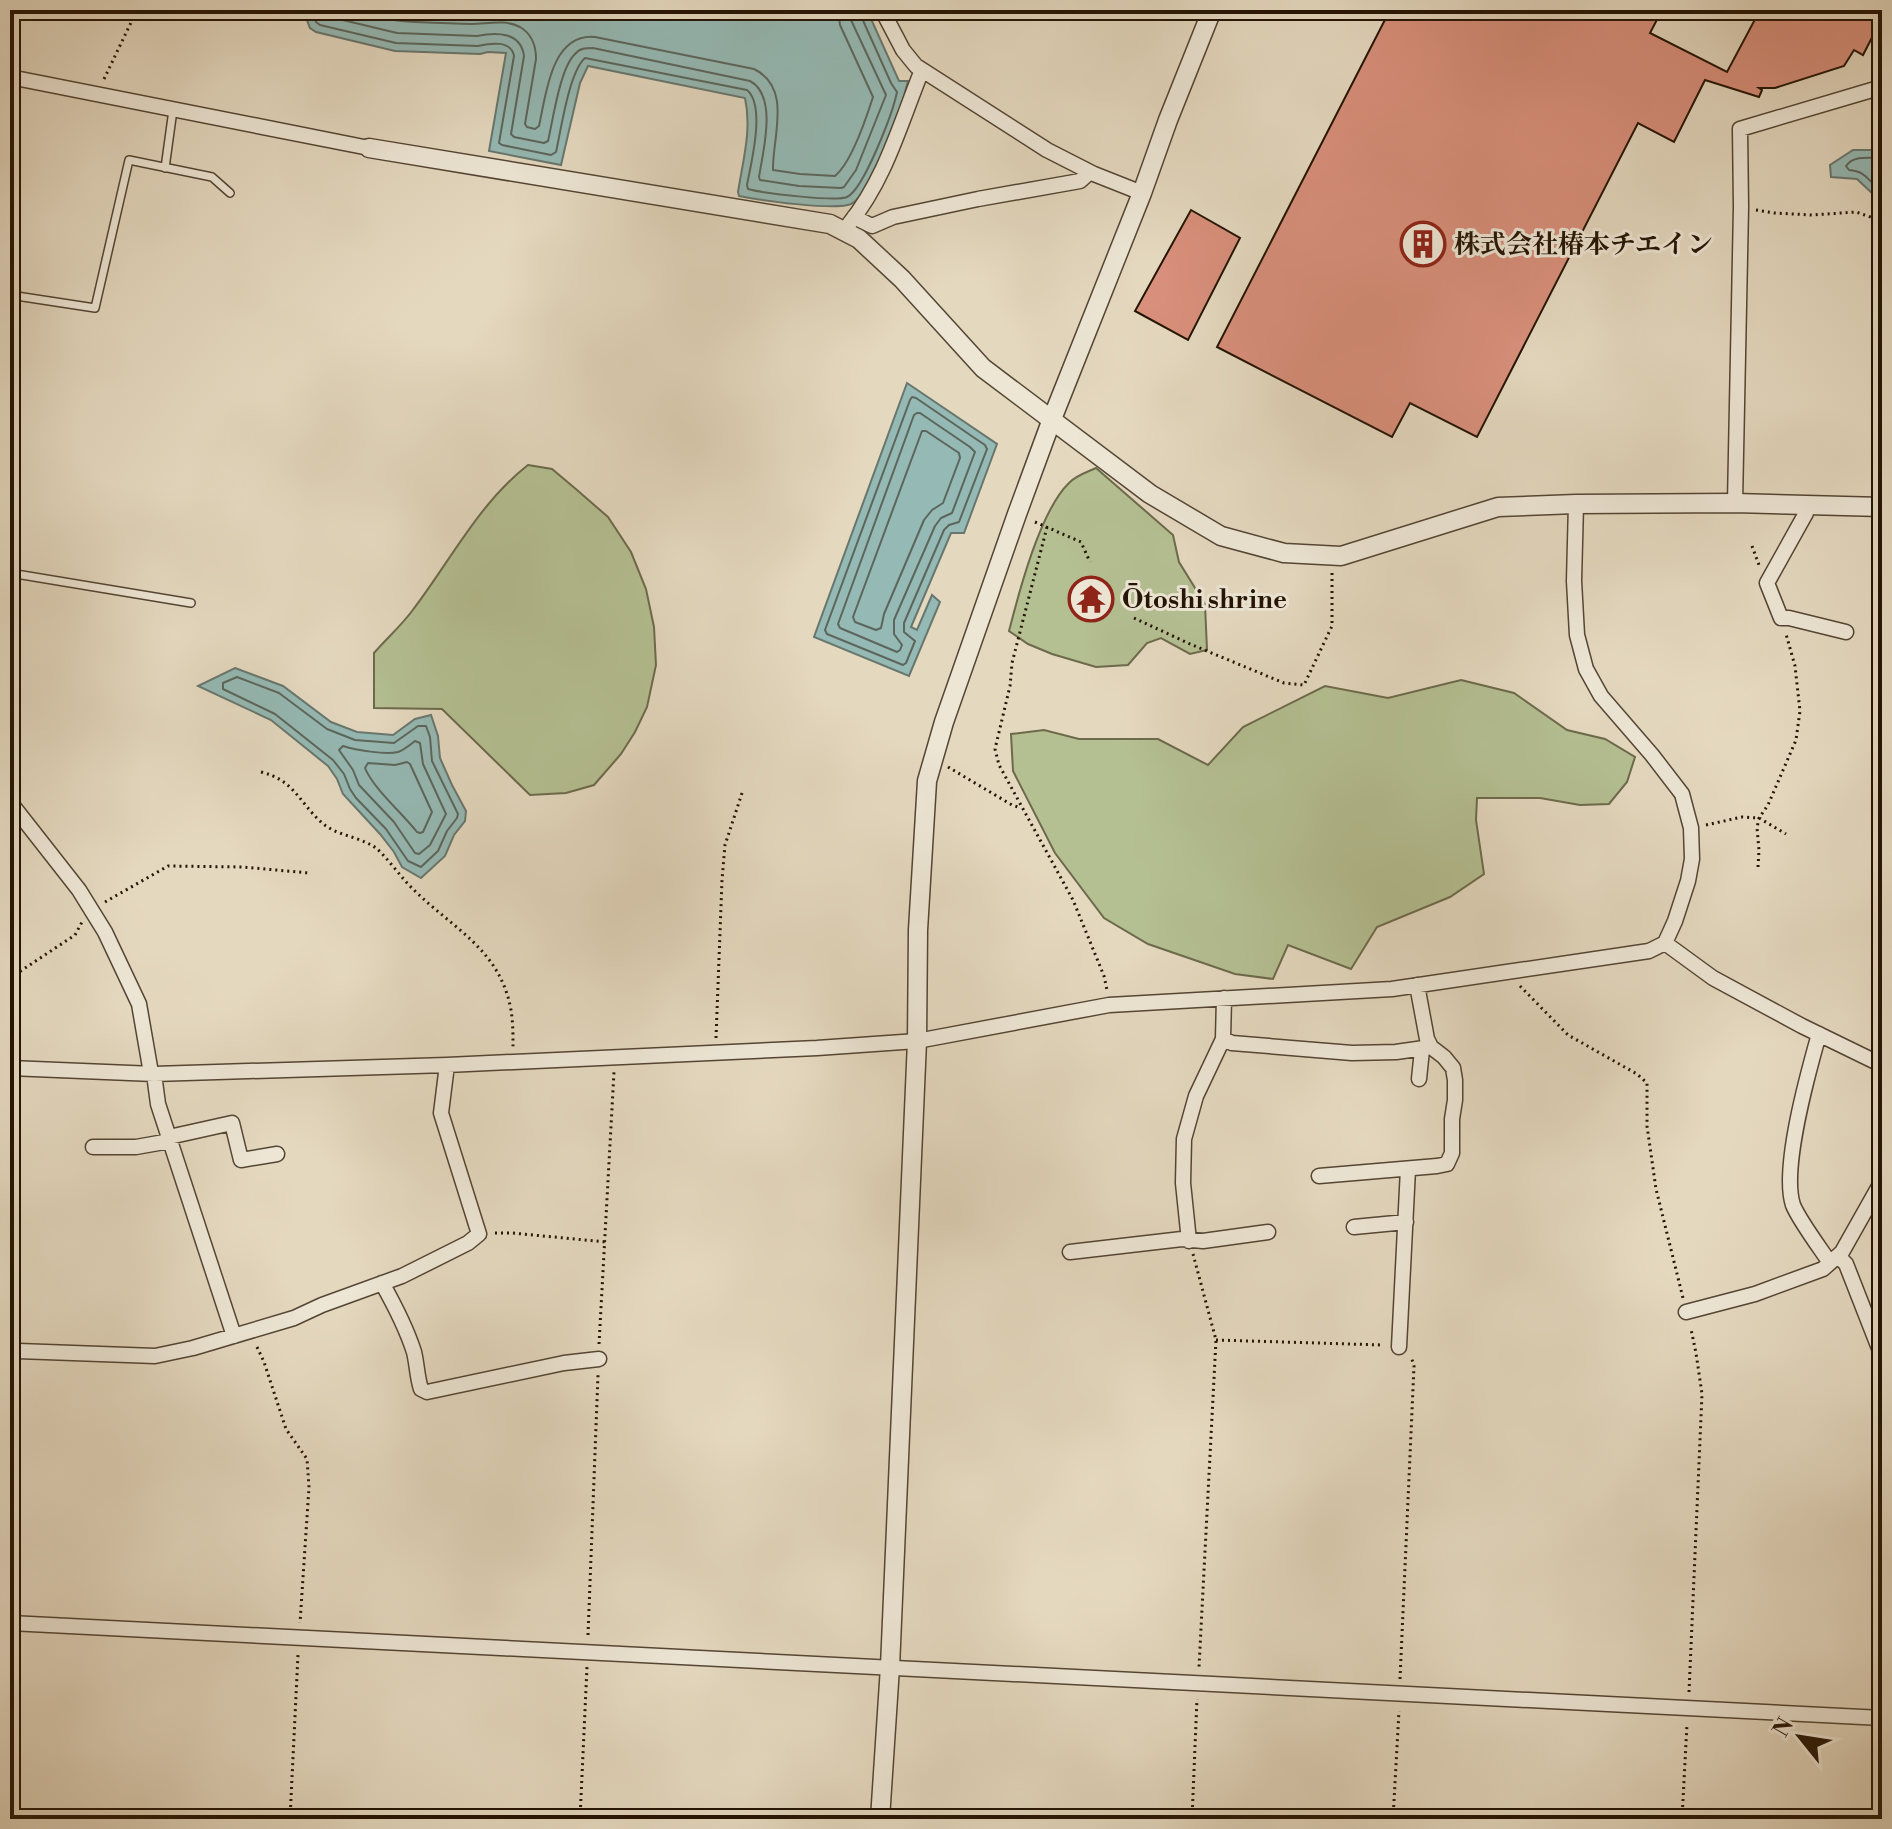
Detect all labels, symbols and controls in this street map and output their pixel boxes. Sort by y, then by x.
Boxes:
building icon: 株式会社椿本チエイン [1399,220,1447,268]
place label: 株式会社椿本チエイン [1454,229,1713,261]
temple icon: Ōtoshi shrine [1067,575,1115,623]
place label: Ōtoshi shrine [1122,583,1287,616]
north arrow [1760,1697,1840,1777]
text: N [1768,1713,1800,1742]

